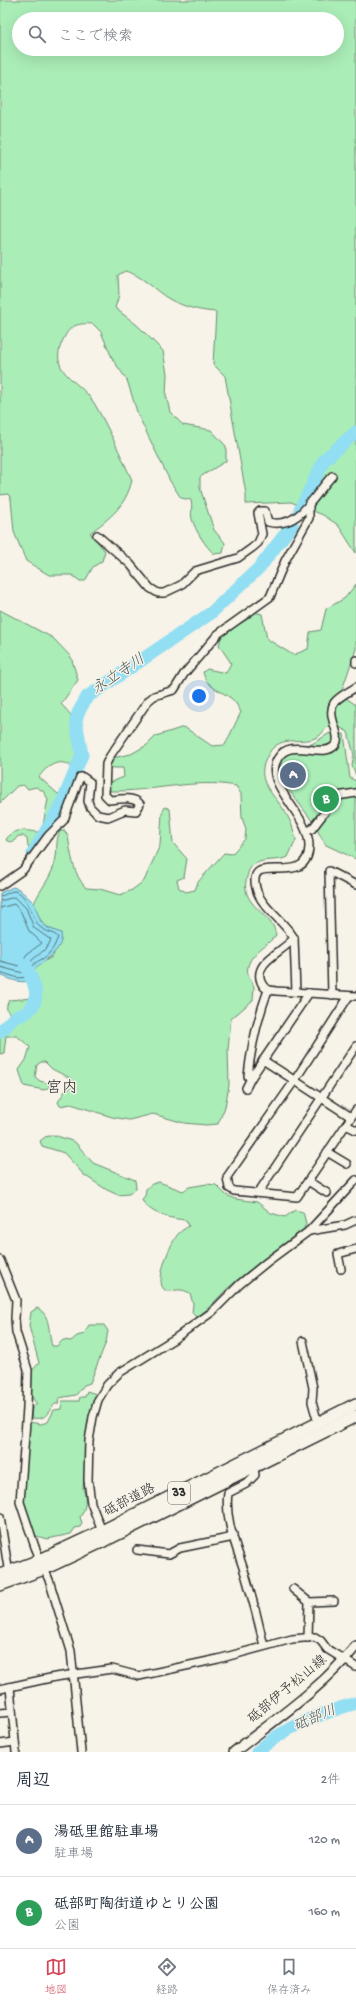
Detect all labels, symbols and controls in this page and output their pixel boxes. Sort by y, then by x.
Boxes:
search box [12,12,344,56]
icon: search [26,23,48,45]
text: ここで検索 [58,28,133,46]
water label: 永立寺川 [89,650,149,699]
your location [189,686,209,706]
pin: A [280,760,306,790]
pin: B [313,784,339,814]
district label: 宮内 [46,1078,78,1099]
street label: 砥部道路 [101,1481,159,1521]
road number: 33 [168,1482,190,1504]
street label: 砥部伊予松山線 [245,1652,331,1728]
water label: 砥部川 [291,1702,339,1736]
text: 周辺 [16,1772,50,1792]
text: 2件 [321,1773,340,1788]
text: 湯砥里館駐車場 [54,1824,159,1842]
text: A [25,1833,33,1848]
text: 120 m [309,1833,340,1848]
text: 駐車場 [54,1847,93,1862]
text: 砥部町陶街道ゆとり公園 [54,1896,219,1914]
text: B [26,1905,32,1920]
text: 160 m [308,1905,340,1920]
text: 公園 [54,1919,80,1934]
tab: 地図 [45,1956,67,1997]
tab: 経路 [156,1956,178,1997]
tab: 保存済み [267,1956,311,1997]

